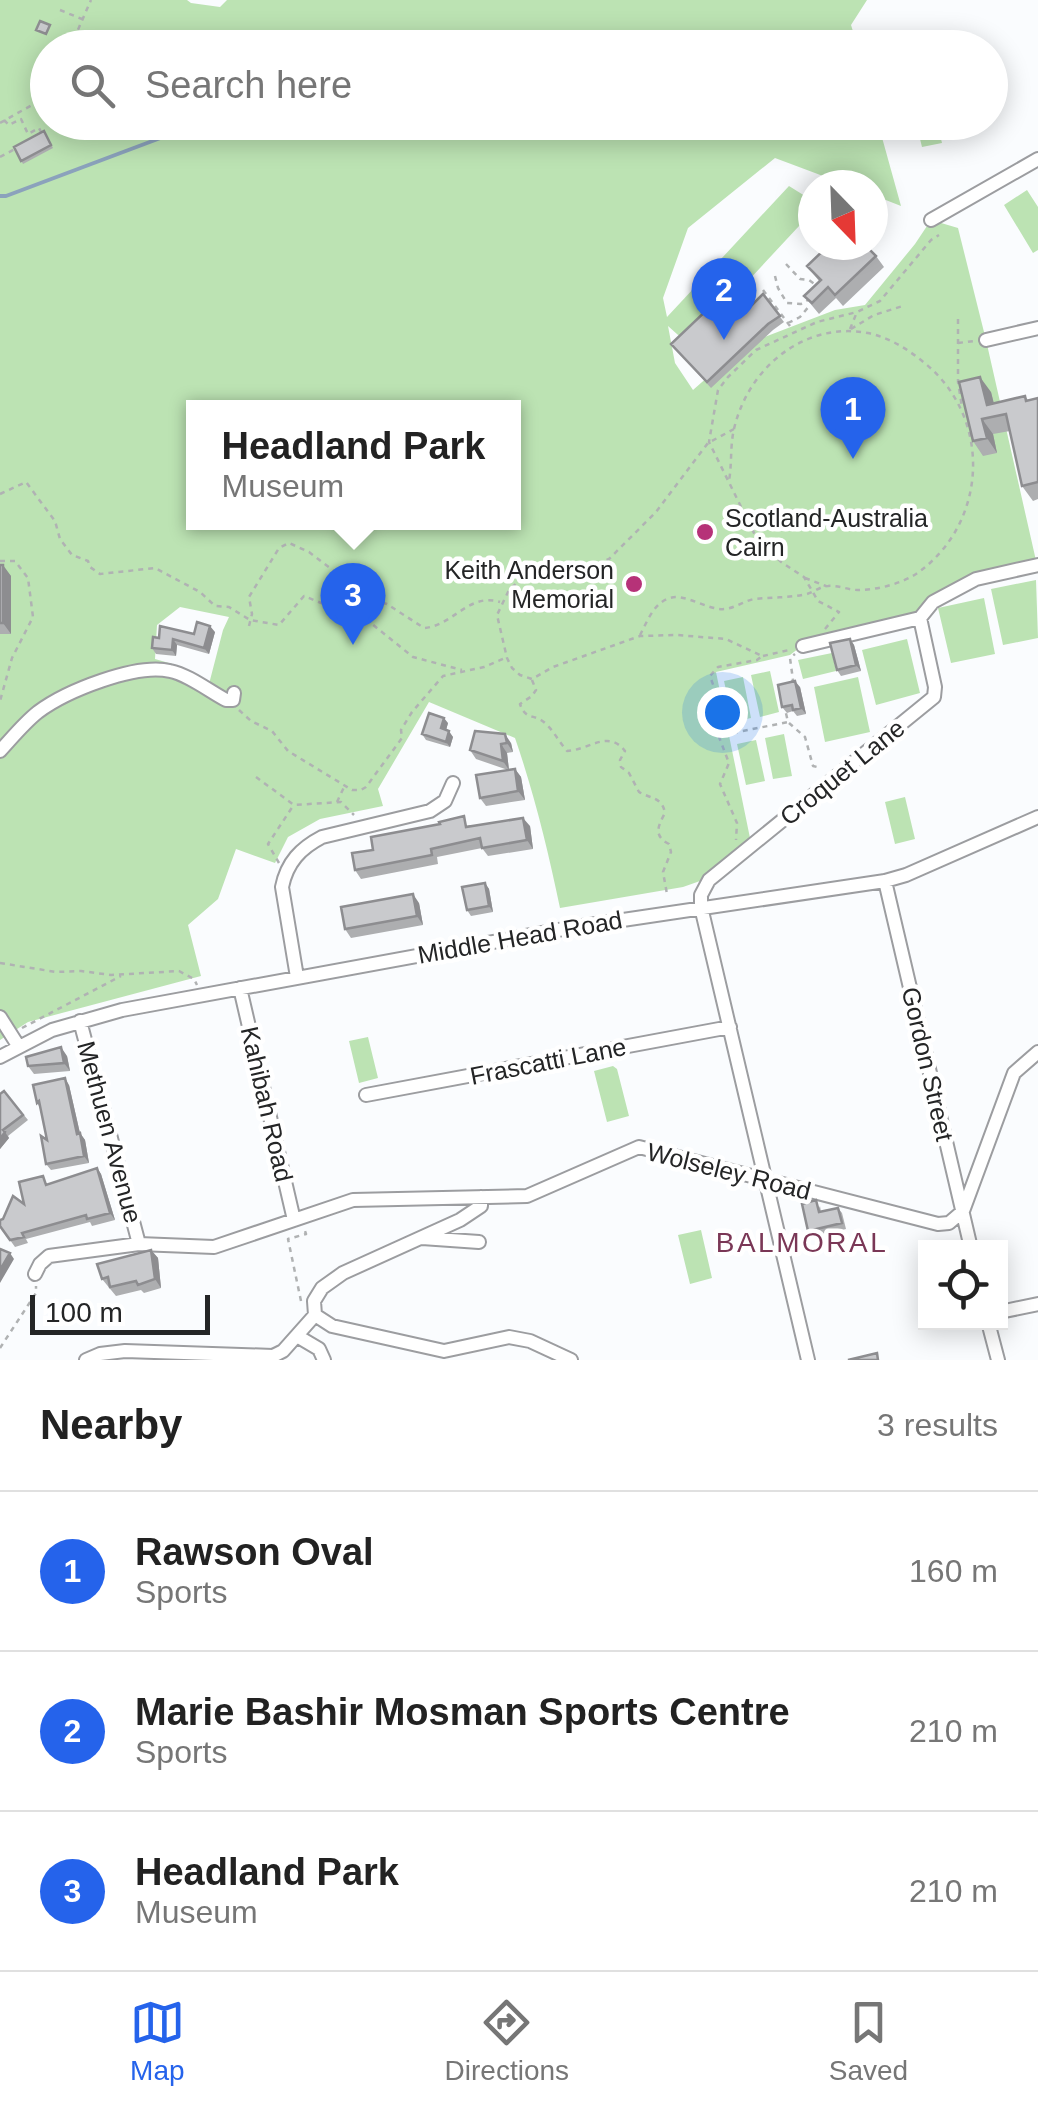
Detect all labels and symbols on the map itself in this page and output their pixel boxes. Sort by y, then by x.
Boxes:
north arrow [798,170,888,260]
pin: 2 [692,258,756,340]
pin: 1 [820,376,886,459]
place label: Scotland-Australia Cairn [725,504,928,561]
marker: Scotland-Australia Cairn [694,521,716,543]
place label: Keith Anderson Memorial [444,556,614,613]
pin: 3 [320,562,386,645]
marker: Keith Anderson Memorial [623,573,645,595]
your location [697,687,748,738]
street label: Croquet Lane [774,713,910,831]
street label: Middle Head Road [416,905,624,969]
street label: Gordon Street [897,984,959,1144]
street label: Kahibah Road [236,1024,298,1184]
street label: Frascatti Lane [468,1032,628,1090]
street label: Methuen Avenue [72,1038,148,1226]
street label: Wolseley Road [644,1137,814,1205]
district label: BALMORAL [716,1227,888,1258]
scale bar [30,1290,210,1334]

